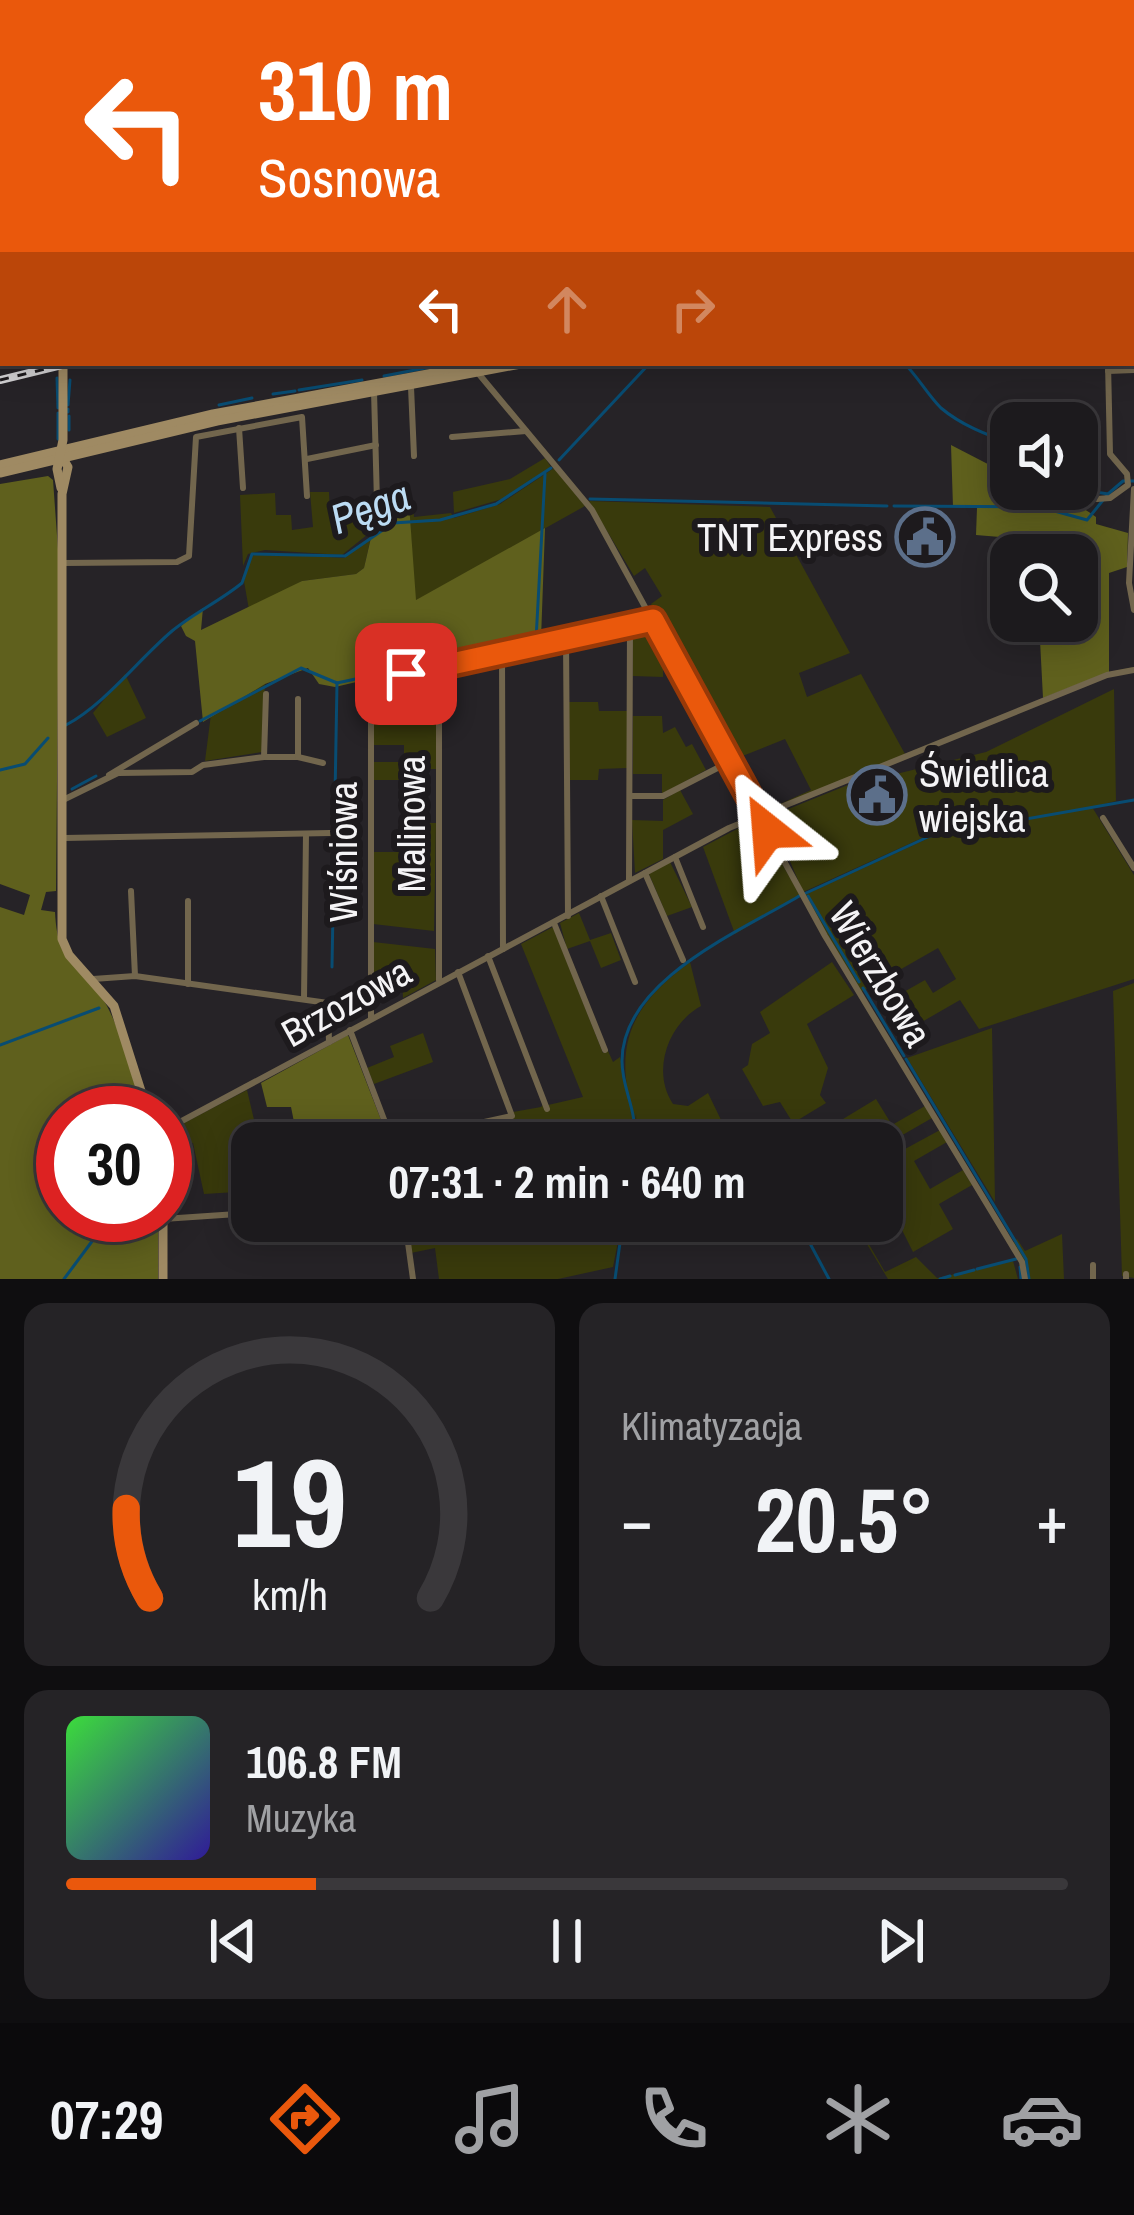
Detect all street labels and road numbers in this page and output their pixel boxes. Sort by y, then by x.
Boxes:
street label: Malinowa [385,755,437,892]
street label: Wiśniowa [317,782,369,922]
street label: Wierzbowa [818,892,945,1056]
street label: Brzozowa [272,945,420,1059]

